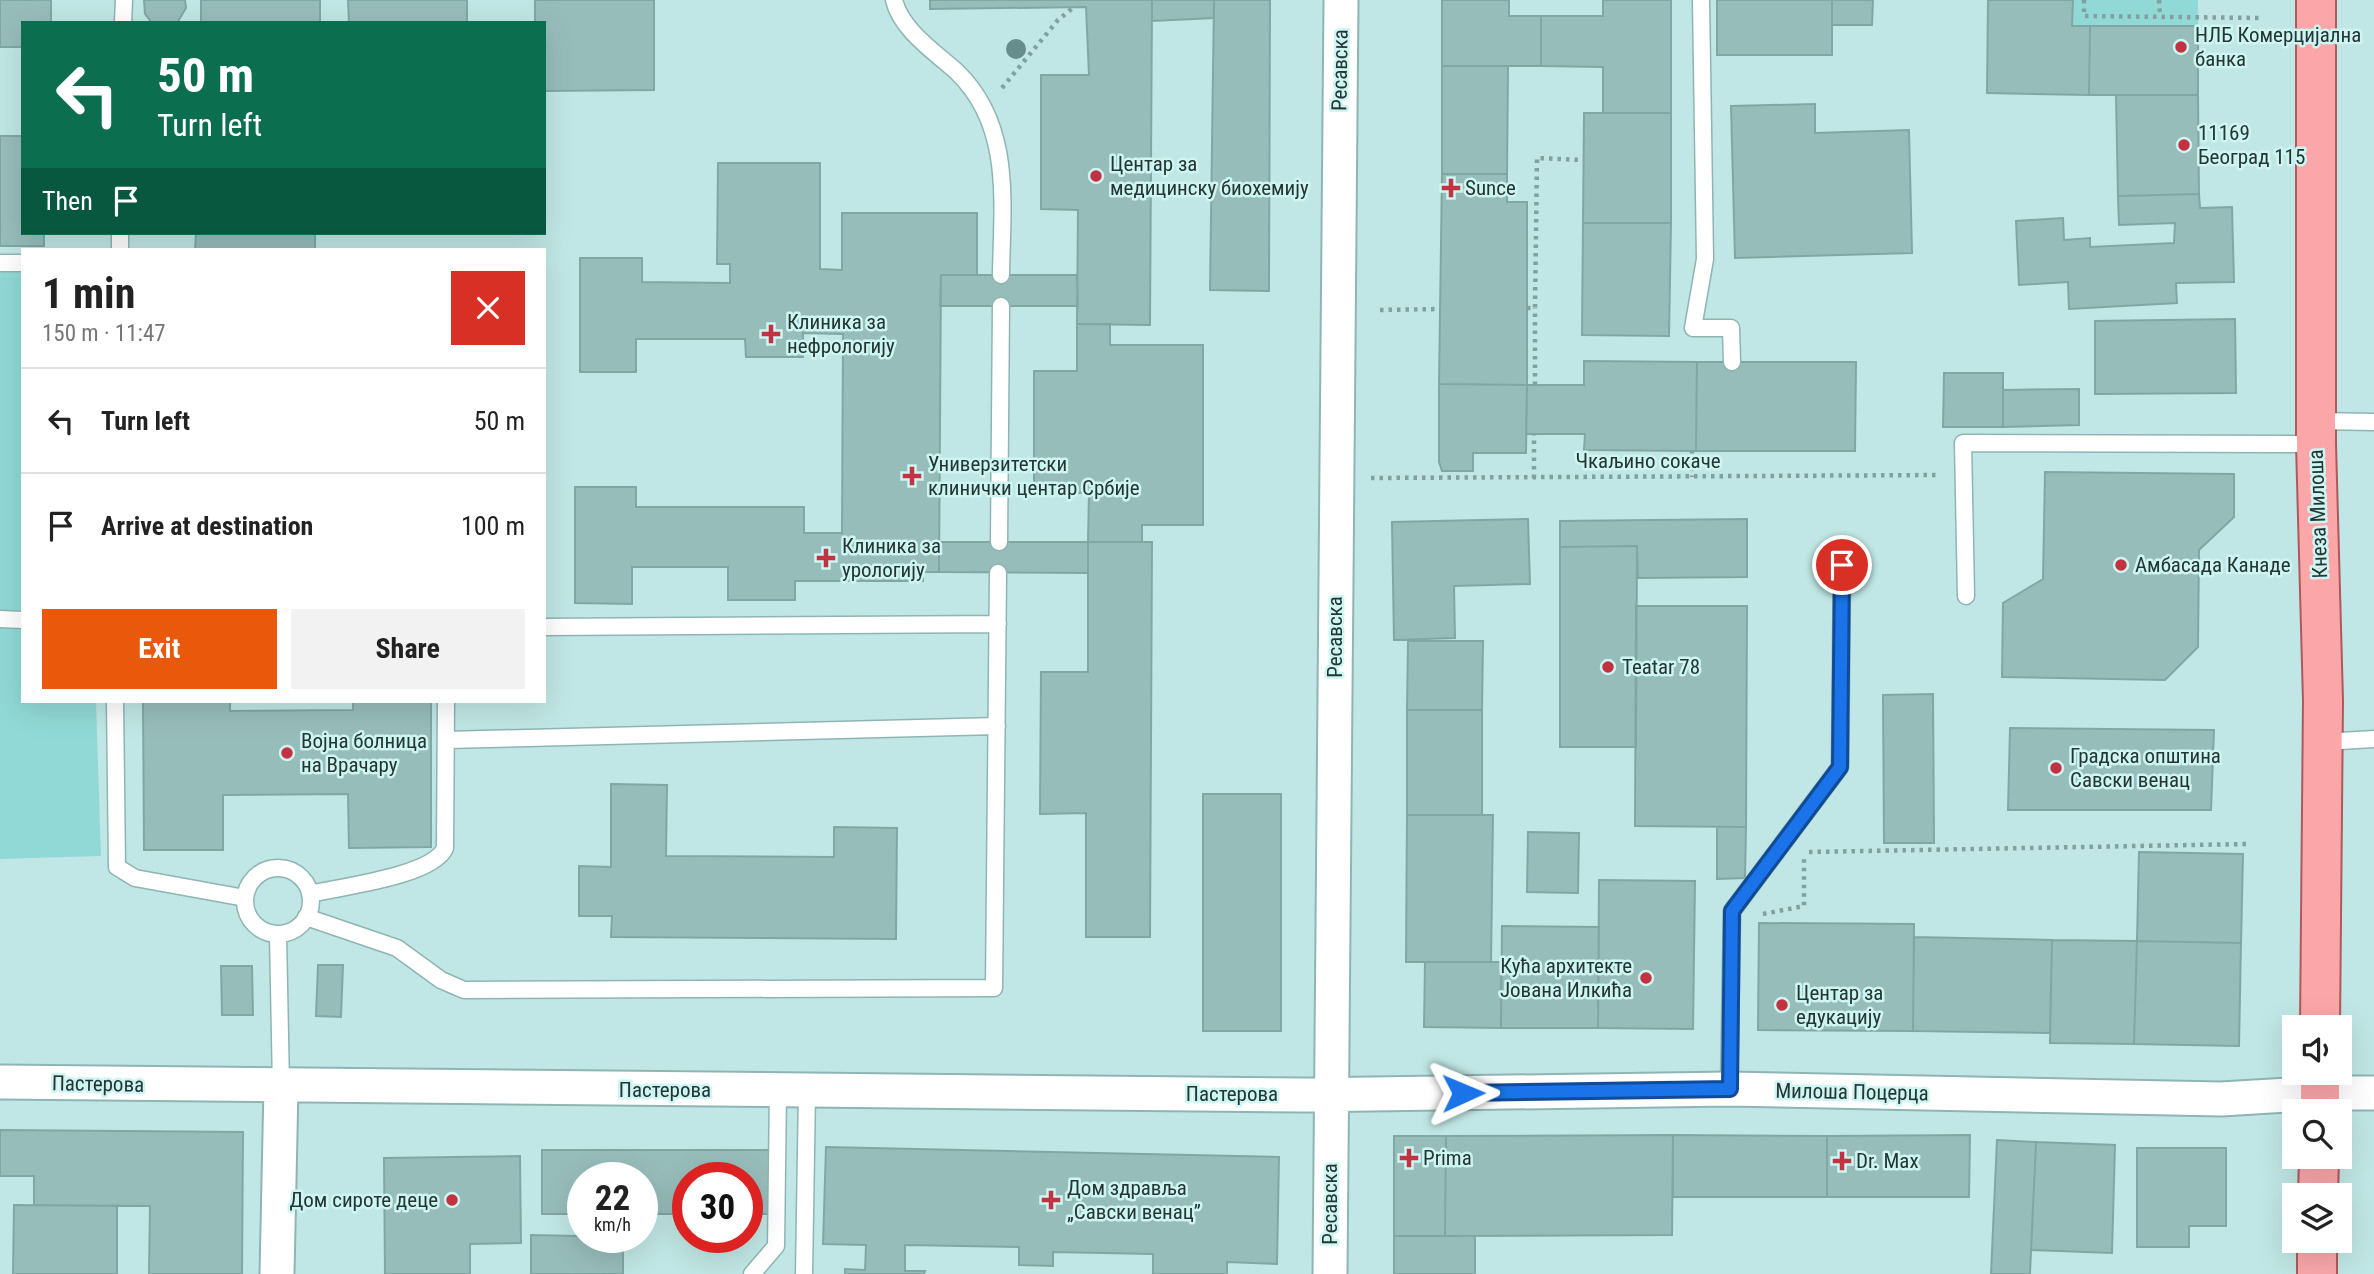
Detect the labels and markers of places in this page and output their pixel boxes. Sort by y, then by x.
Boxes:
place label: НЛБ Комерцијална банка [2195,23,2361,71]
marker: НЛБ Комерцијална банка [2173,39,2189,55]
place label: 11169 Београд 115 [2198,121,2305,169]
marker: 11169 Београд 115 [2176,137,2192,153]
place label: Центар за медицинску биохемију [1110,152,1309,200]
marker: Центар за медицинску биохемију [1088,168,1104,184]
place label: Sunce [1465,176,1516,200]
marker: Sunce [1443,180,1459,196]
place label: Клиника за нефрологију [787,310,895,358]
marker: Клиника за нефрологију [761,324,781,344]
place label: Универзитетски клинички центар Србије [928,452,1140,500]
marker: Универзитетски клинички центар Србије [902,466,922,486]
place label: Клиника за урологију [842,534,941,582]
pin [1812,535,1872,595]
marker: Клиника за урологију [816,548,836,568]
place label: Амбасада Канаде [2135,553,2291,577]
marker: Амбасада Канаде [2113,557,2129,573]
place label: Teatar 78 [1622,655,1700,679]
marker: Teatar 78 [1600,659,1616,675]
place label: Војна болница на Врачару [301,729,427,777]
place label: Градска општина Савски венац [2070,744,2221,792]
marker: Војна болница на Врачару [279,745,295,761]
marker: Градска општина Савски венац [2048,760,2064,776]
place label: Кућа архитекте Јована Илкића [1500,954,1632,1002]
marker: Кућа архитекте Јована Илкића [1638,970,1654,986]
place label: Центар за едукацију [1796,981,1883,1029]
marker: Центар за едукацију [1774,997,1790,1013]
place label: Prima [1423,1146,1472,1170]
place label: Dr. Max [1856,1149,1919,1173]
marker: Prima [1401,1150,1417,1166]
marker: Dr. Max [1834,1153,1850,1169]
place label: Дом здравља „Савски венац” [1067,1176,1201,1224]
place label: Дом сироте деце [289,1188,438,1212]
marker: Дом здравља „Савски венац” [1041,1190,1061,1210]
marker: Дом сироте деце [444,1192,460,1208]

